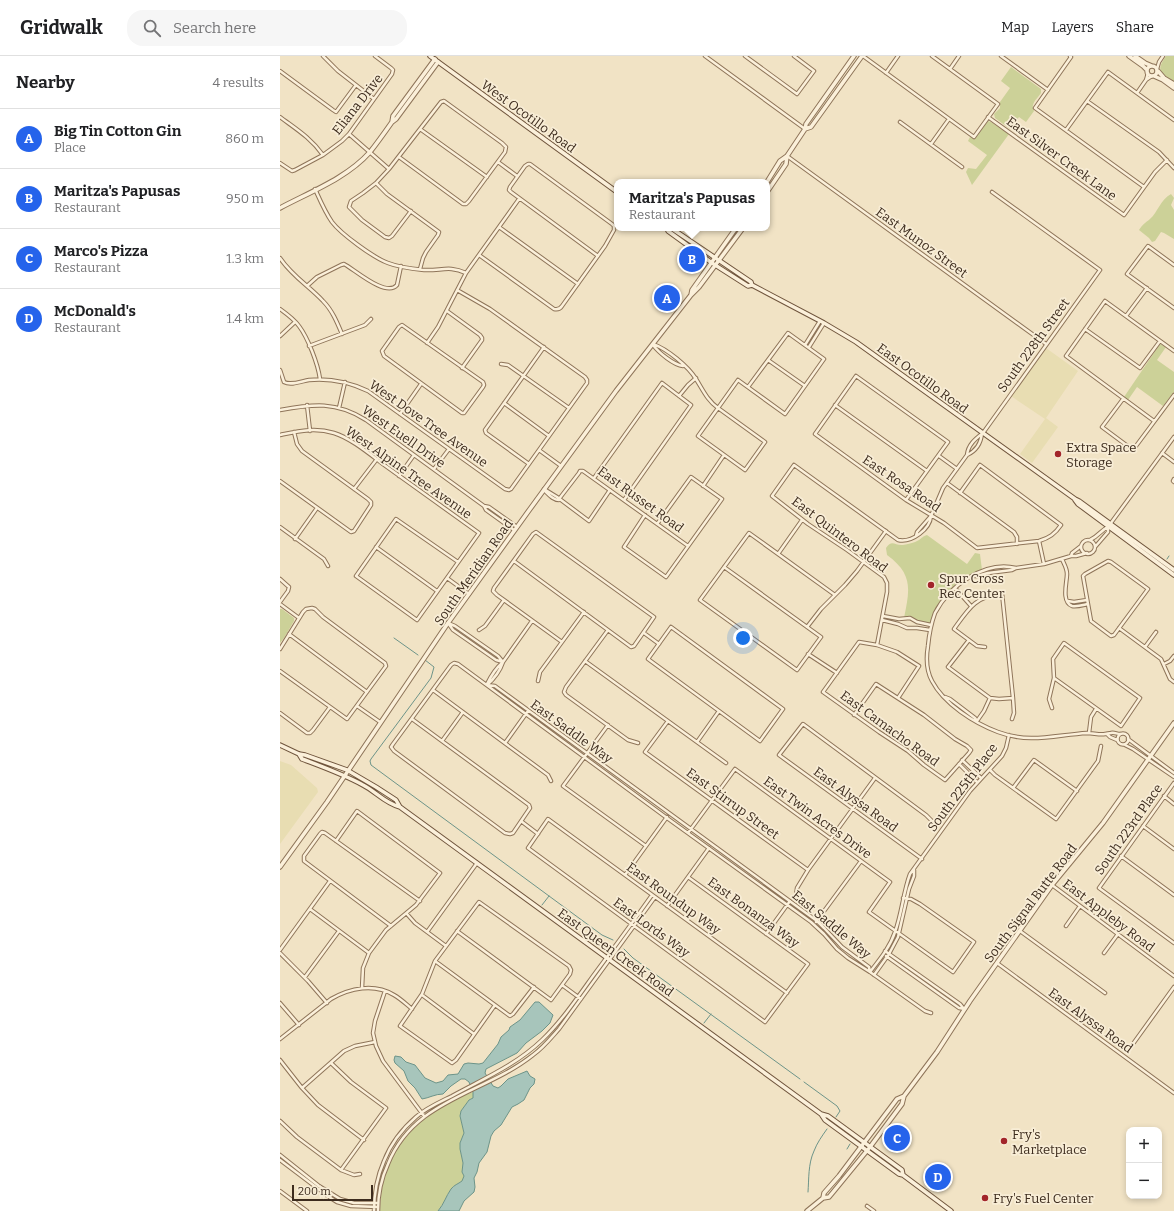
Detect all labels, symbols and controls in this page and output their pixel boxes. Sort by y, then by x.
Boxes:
search box [127,10,407,46]
text: Gridwalk [20,16,103,39]
icon: search [141,17,163,39]
text: Search here [173,19,256,37]
text: Map [1001,19,1029,36]
text: Layers [1051,19,1094,36]
text: Share [1116,19,1154,36]
street label: Eliana Drive [329,71,386,138]
text: Nearby [16,72,75,93]
text: 4 results [212,75,264,90]
street label: West Ocotillo Road [478,77,579,156]
street label: East Silver Creek Lane [1004,113,1120,203]
text: Big Tin Cotton Gin [54,122,181,140]
text: A [24,131,34,146]
text: 860 m [225,131,264,146]
text: Place [54,140,86,155]
popup [614,179,770,231]
text: Maritza's Papusas [54,182,180,200]
text: Maritza's Papusas [629,189,755,207]
text: B [25,191,33,206]
text: 950 m [226,191,264,206]
text: Restaurant [54,200,121,215]
street label: East Munoz Street [873,204,971,281]
text: Restaurant [629,207,696,222]
text: Marco's Pizza [54,242,148,260]
pin: B [679,244,705,274]
text: C [25,251,33,266]
text: 1.3 km [226,251,264,266]
text: Restaurant [54,260,121,275]
pin: A [654,283,680,313]
street label: South 228th Street [994,295,1073,395]
text: McDonald's [54,302,136,320]
text: D [24,311,34,326]
text: 1.4 km [227,311,264,326]
text: Restaurant [54,320,121,335]
street label: East Ocotillo Road [874,340,971,417]
street label: West Dove Tree Avenue [367,377,491,470]
street label: West Euell Drive [359,402,448,471]
street label: West Alpine Tree Avenue [343,423,475,522]
place label: Extra Space Storage [1066,440,1136,470]
marker: Extra Space Storage [1053,449,1063,459]
street label: East Rosa Road [860,452,944,515]
street label: East Russet Road [595,463,687,536]
street label: East Quintero Road [789,493,891,575]
street label: South Meridian Road [431,516,516,628]
place label: Spur Cross Rec Center [939,571,1005,601]
marker: Spur Cross Rec Center [926,580,936,590]
your location [733,628,753,648]
street label: East Camacho Road [837,688,942,769]
street label: East Saddle Way [528,697,616,766]
street label: South 225th Place [924,740,1000,834]
street label: East Alyssa Road [811,764,901,835]
street label: East Stirrup Street [683,765,782,842]
street label: East Twin Acres Drive [761,773,875,862]
street label: South 223rd Place [1091,781,1165,878]
street label: South Signal Butte Road [981,841,1080,965]
street label: East Roundup Way [624,859,724,938]
street label: East Bonanza Way [705,874,803,951]
street label: East Appleby Road [1060,876,1158,955]
street label: East Saddle Way [789,887,874,962]
street label: East Lords Way [611,895,693,960]
street label: East Queen Creek Road [555,905,677,1000]
street label: East Alyssa Road [1046,985,1136,1056]
pin: C [884,1123,910,1153]
place label: Fry's Marketplace [1012,1127,1087,1157]
map controls [1126,1127,1162,1199]
button: + [1126,1127,1162,1163]
marker: Fry's Marketplace [999,1136,1009,1146]
pin: D [925,1162,951,1192]
button: − [1126,1163,1162,1199]
scale bar [292,1183,373,1202]
text: 200 m [298,1185,331,1198]
place label: Fry's Fuel Center [993,1191,1094,1206]
marker: Fry's Fuel Center [980,1193,990,1203]

